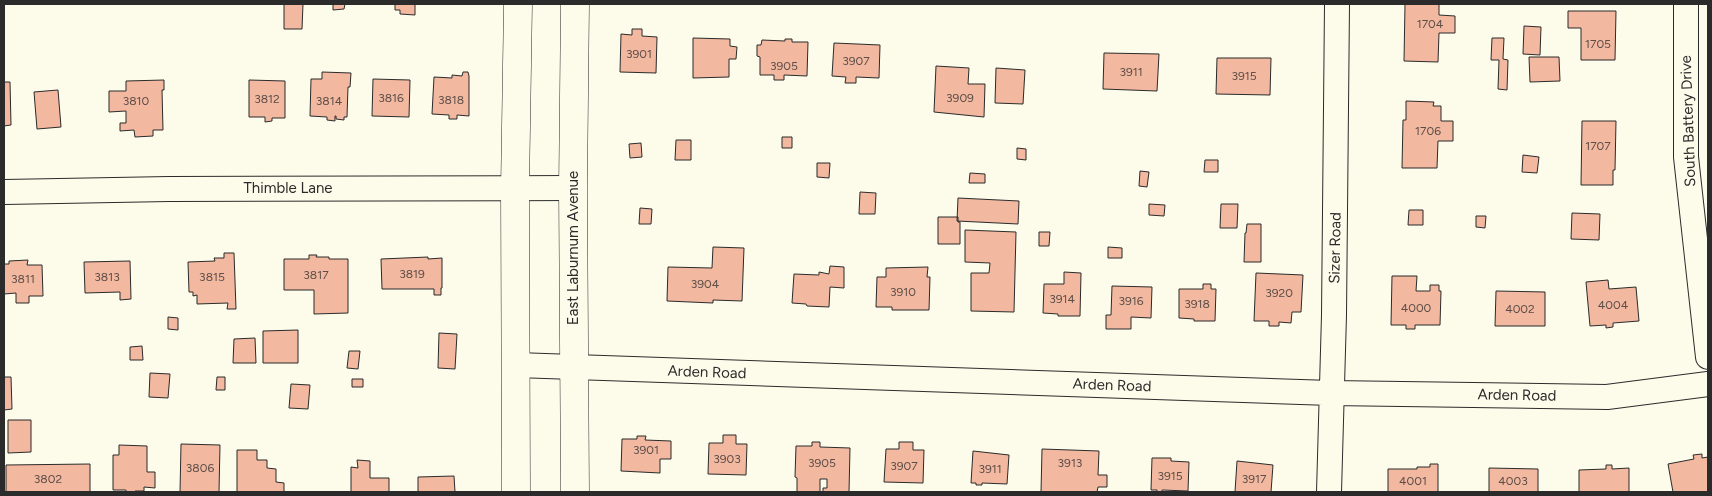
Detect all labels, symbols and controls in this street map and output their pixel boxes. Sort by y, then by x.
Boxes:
house number: 1704 [1417,17,1444,31]
house number: 1705 [1585,37,1611,51]
house number: 3901 [626,47,652,61]
house number: 3907 [842,54,870,68]
street label: South Battery Drive [1677,55,1699,187]
house number: 3905 [770,59,798,73]
house number: 3911 [1119,65,1143,79]
house number: 3915 [1231,69,1257,83]
house number: 3816 [378,91,404,105]
house number: 3909 [946,91,974,105]
house number: 3812 [254,92,280,106]
house number: 3818 [438,93,464,107]
house number: 3810 [123,94,150,108]
house number: 3814 [316,94,343,108]
house number: 1706 [1415,124,1441,138]
house number: 1707 [1585,139,1611,153]
street label: East Laburnum Avenue [564,171,582,325]
street label: Thimble Lane [244,179,332,197]
street label: Sizer Road [1325,212,1345,284]
house number: 3819 [399,267,425,281]
house number: 3817 [303,268,329,282]
house number: 3813 [94,270,120,284]
house number: 3815 [199,270,225,284]
house number: 3811 [11,272,35,286]
house number: 3904 [691,277,720,291]
house number: 3910 [890,285,916,299]
house number: 3920 [1265,286,1293,300]
house number: 3914 [1049,292,1075,306]
house number: 3916 [1118,294,1144,308]
house number: 3918 [1184,297,1210,311]
house number: 4004 [1598,298,1629,312]
house number: 4000 [1401,301,1432,315]
house number: 4002 [1505,302,1535,316]
street label: Arden Road [667,362,747,382]
street label: Arden Road [1072,375,1152,395]
street label: Arden Road [1477,385,1557,405]
house number: 3901 [633,443,659,457]
house number: 3903 [713,452,741,466]
house number: 3905 [808,456,836,470]
house number: 3913 [1058,456,1082,470]
house number: 3907 [890,459,918,473]
house number: 3806 [186,461,214,475]
house number: 3911 [978,462,1002,476]
house number: 3915 [1157,469,1183,483]
house number: 3802 [34,472,62,486]
house number: 3917 [1242,472,1267,486]
house number: 4001 [1399,474,1427,488]
house number: 4003 [1498,474,1528,488]

